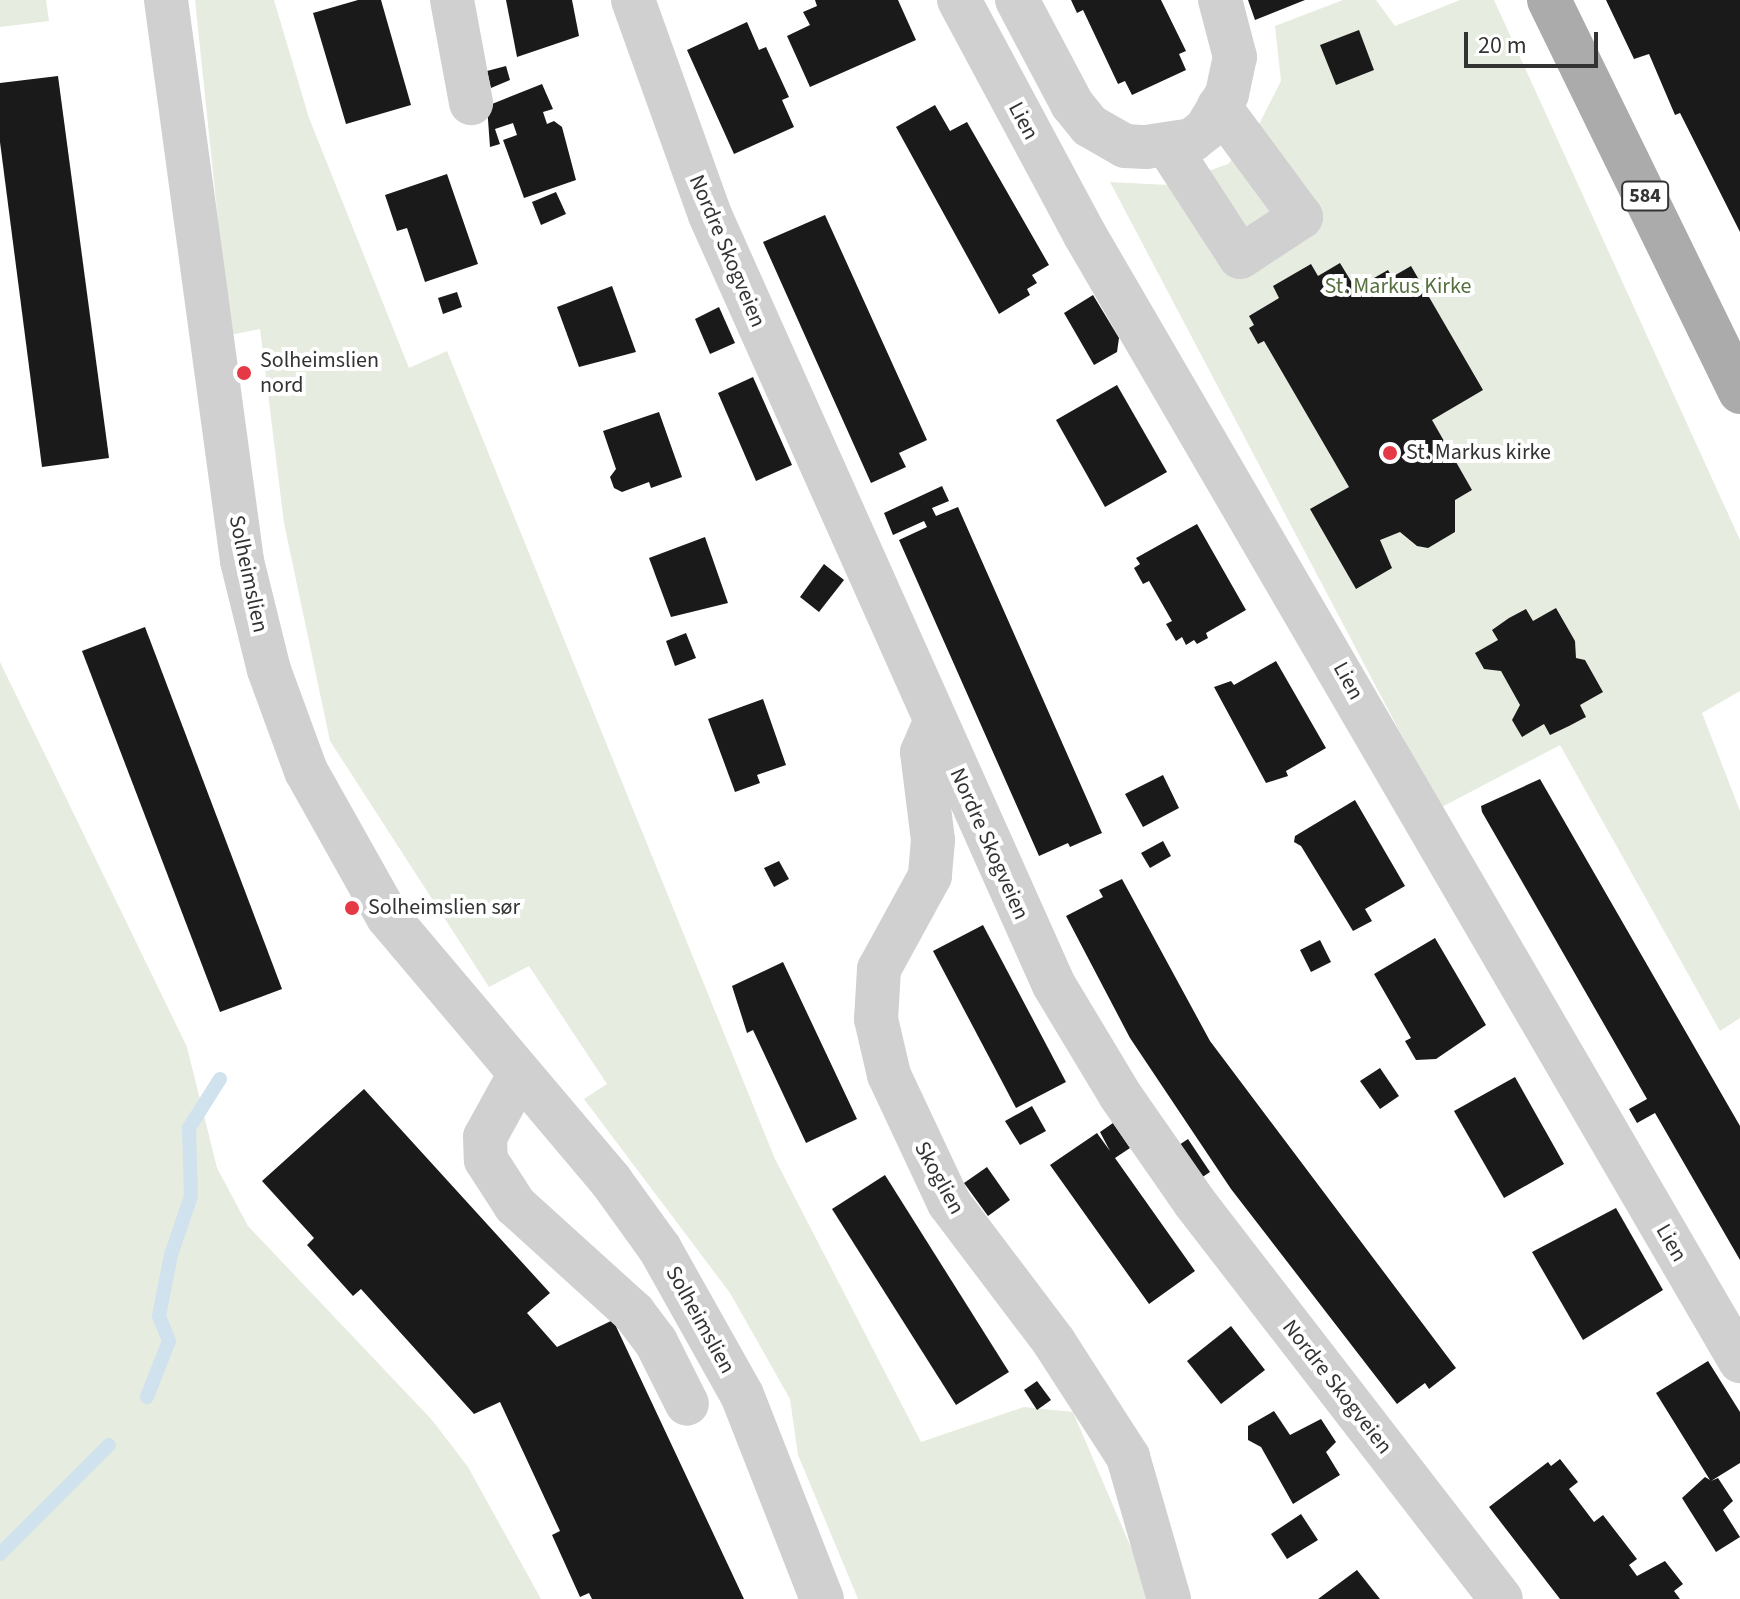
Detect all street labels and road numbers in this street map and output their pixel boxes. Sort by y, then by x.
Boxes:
street label: Lien [1002,98,1044,144]
street label: Nordre Skogveien [683,171,771,331]
road number: 584 [1621,180,1669,212]
street label: Solheimslien [223,513,273,635]
street label: Lien [1327,658,1369,704]
street label: Nordre Skogveien [944,764,1034,924]
street label: Skoglien [908,1137,970,1219]
street label: Lien [1650,1219,1692,1267]
street label: Solheimslien [660,1262,740,1378]
street label: Nordre Skogveien [1276,1315,1398,1459]

